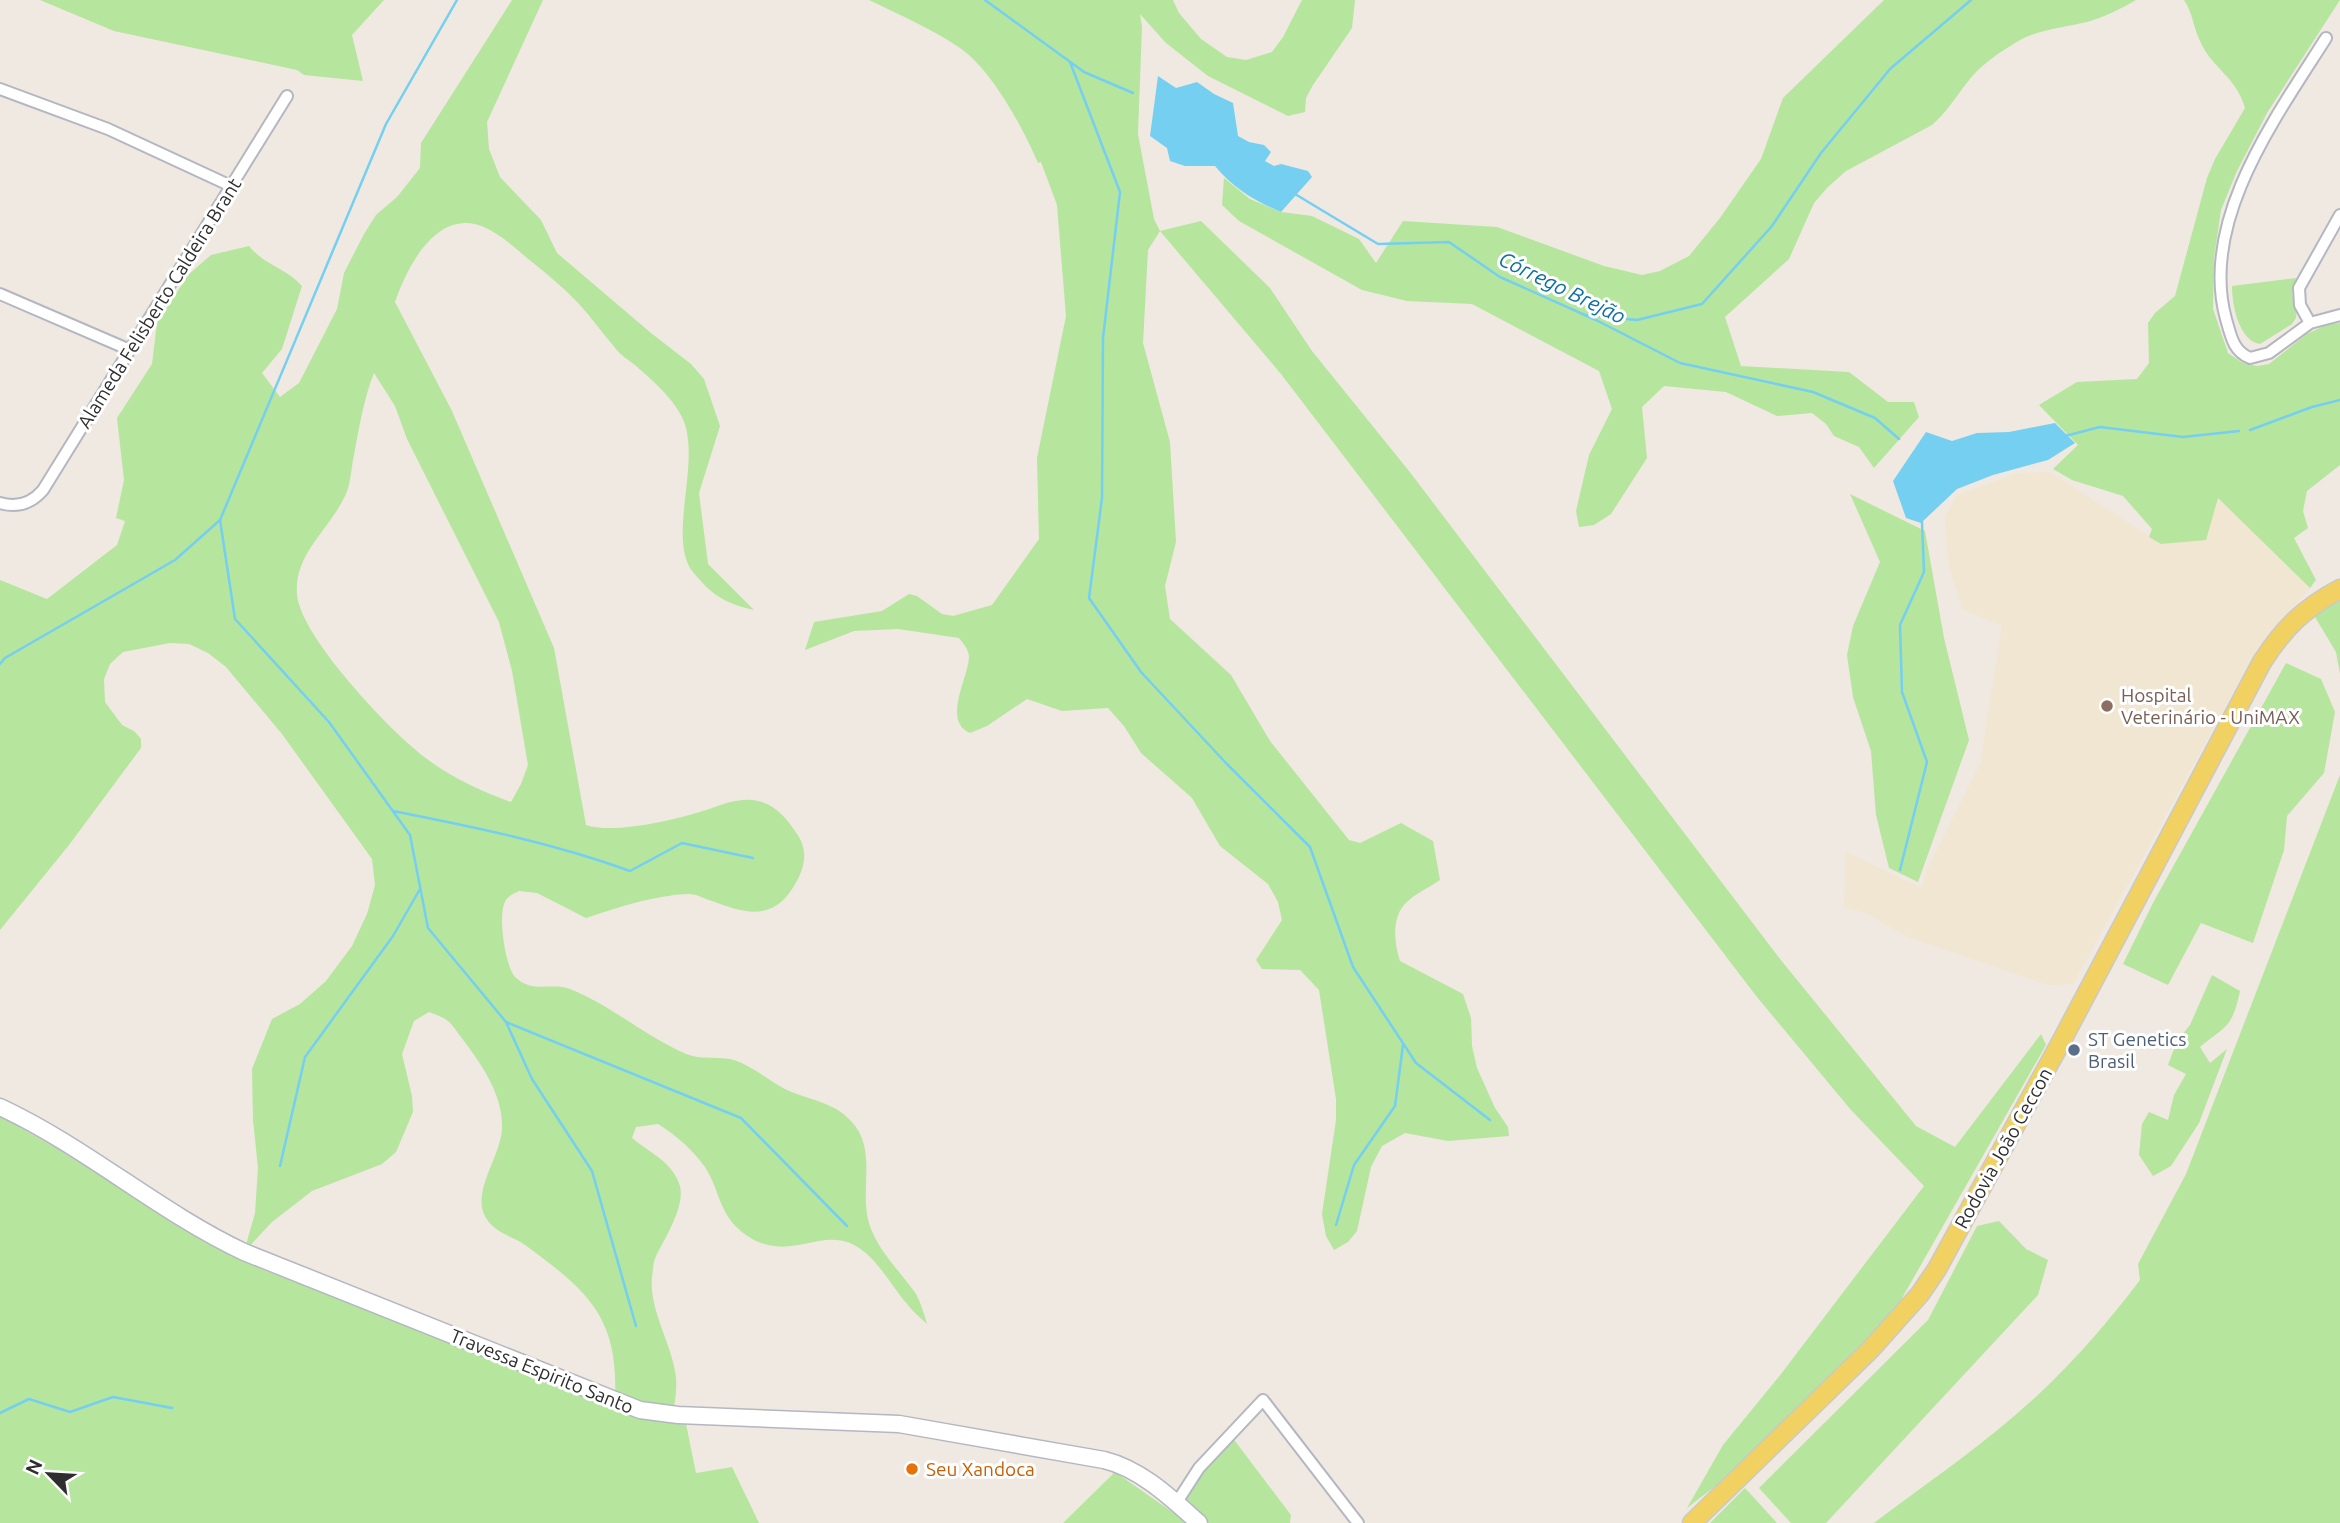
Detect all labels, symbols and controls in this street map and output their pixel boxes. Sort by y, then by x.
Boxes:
street label: Alameda Felisberto Caldeira Brant [73,174,246,432]
water label: Córrego Brejão [1495,246,1630,328]
place label: Hospital Veterinário - UniMAX [2121,684,2300,728]
marker: Hospital Veterinário - UniMAX [2099,698,2115,714]
place label: ST Genetics Brasil [2088,1028,2186,1072]
marker: ST Genetics Brasil [2066,1042,2082,1058]
street label: Rodovia João Ceccon [1950,1064,2056,1232]
street label: Travessa Espirito Santo [447,1324,637,1418]
north arrow [14,1439,84,1509]
text: N [21,1456,47,1478]
place label: Seu Xandoca [926,1458,1035,1480]
marker: Seu Xandoca [904,1461,920,1477]

